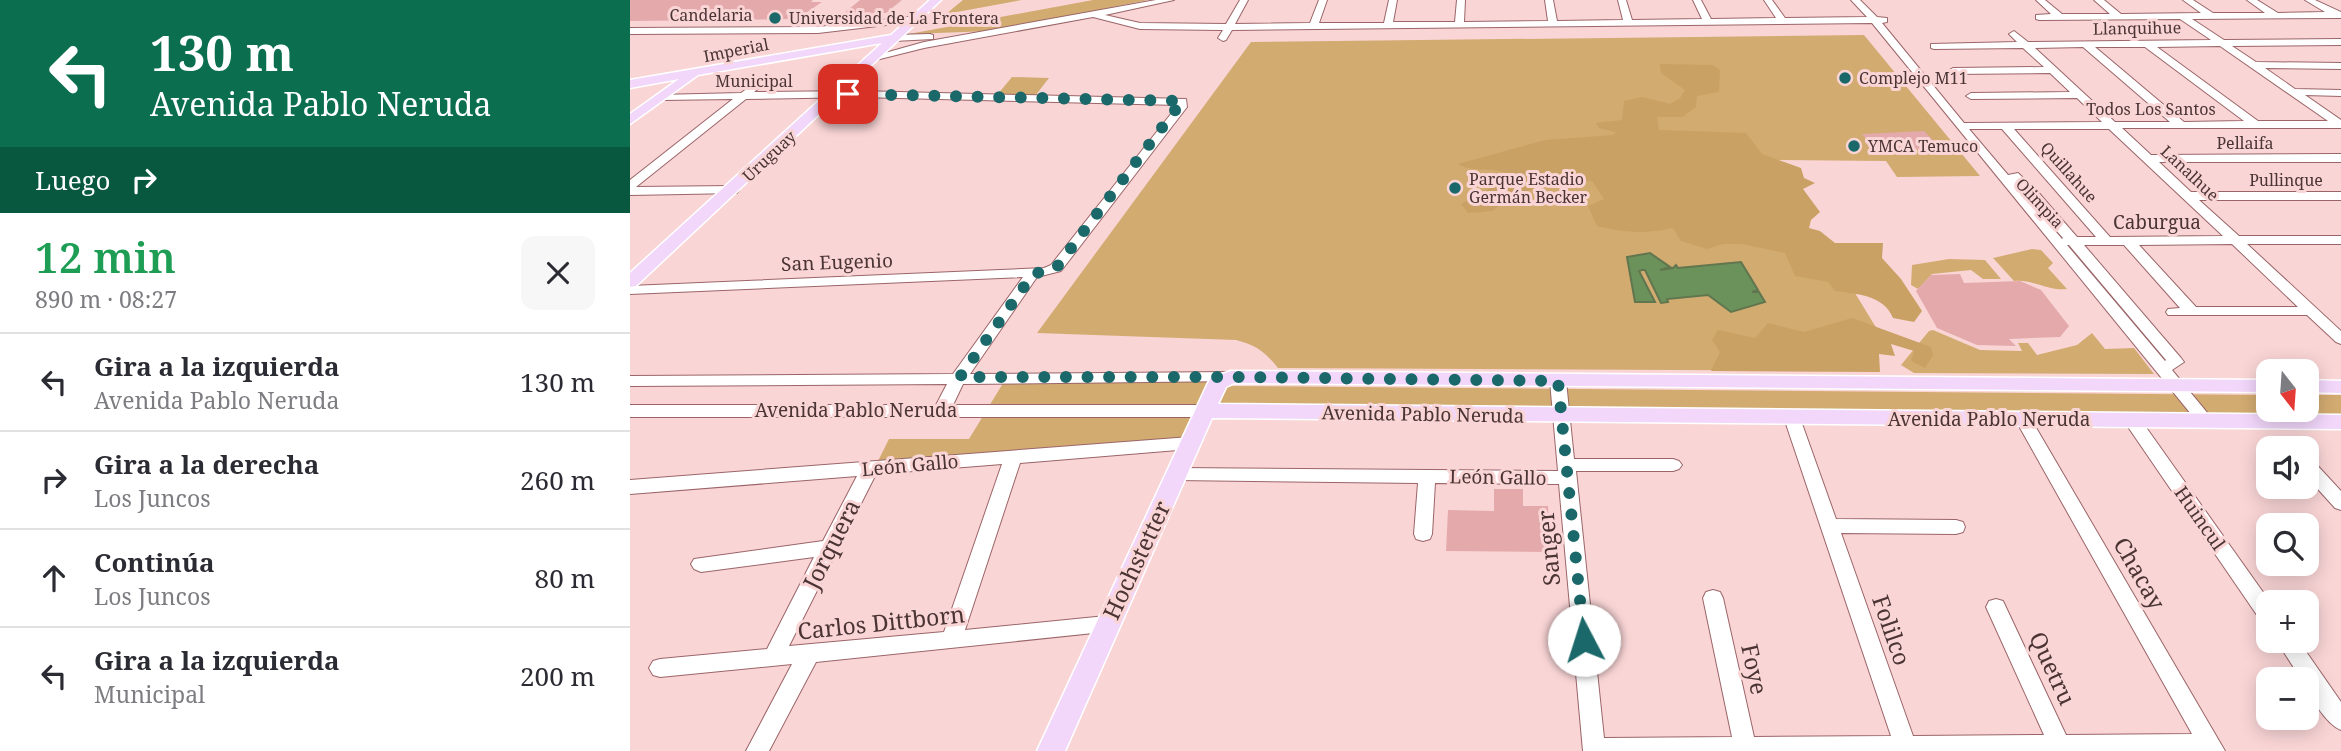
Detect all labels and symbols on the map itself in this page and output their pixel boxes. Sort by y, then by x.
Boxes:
street label: Candelaria [669,4,753,26]
place label: Universidad de La Frontera [789,7,999,29]
marker: Universidad de La Frontera [767,10,783,26]
street label: Llanquihue [2093,16,2181,40]
street label: Imperial [701,33,771,67]
pin [818,64,878,124]
place label: Complejo M11 [1859,67,1968,89]
street label: Municipal [715,70,793,92]
marker: Complejo M11 [1837,70,1853,86]
street label: Todos Los Santos [2086,98,2216,120]
street label: Uruguay [737,125,801,186]
street label: Pellaifa [2216,132,2274,154]
place label: YMCA Temuco [1867,135,1978,157]
street label: Quillahue [2036,137,2102,207]
marker: YMCA Temuco [1846,138,1862,154]
street label: Lanalhue [2156,140,2224,206]
place label: Parque Estadio Germán Becker [1469,168,1588,208]
street label: Pullinque [2249,169,2323,191]
street label: Olimpia [2011,173,2069,233]
marker: Parque Estadio Germán Becker [1447,180,1463,196]
street label: Caburgua [2113,209,2201,235]
street label: San Eugenio [781,247,893,277]
north arrow [2256,359,2319,422]
street label: Avenida Pablo Neruda [755,397,957,423]
street label: Avenida Pablo Neruda [1321,399,1525,429]
street label: Avenida Pablo Neruda [1888,406,2090,432]
street label: León Gallo [860,448,960,482]
street label: León Gallo [1449,463,1547,491]
street label: Huincul [2168,481,2232,555]
street label: Jorquera [794,494,867,595]
street label: Hochstetter [1095,495,1178,625]
street label: Sanger [1529,509,1567,587]
street label: Chacay [2107,531,2173,615]
street label: Folilco [1865,591,1919,669]
street label: Carlos Dittborn [796,597,966,647]
position arrow [1547,603,1621,677]
street label: Quetru [2022,626,2084,710]
street label: Foye [1734,641,1776,697]

